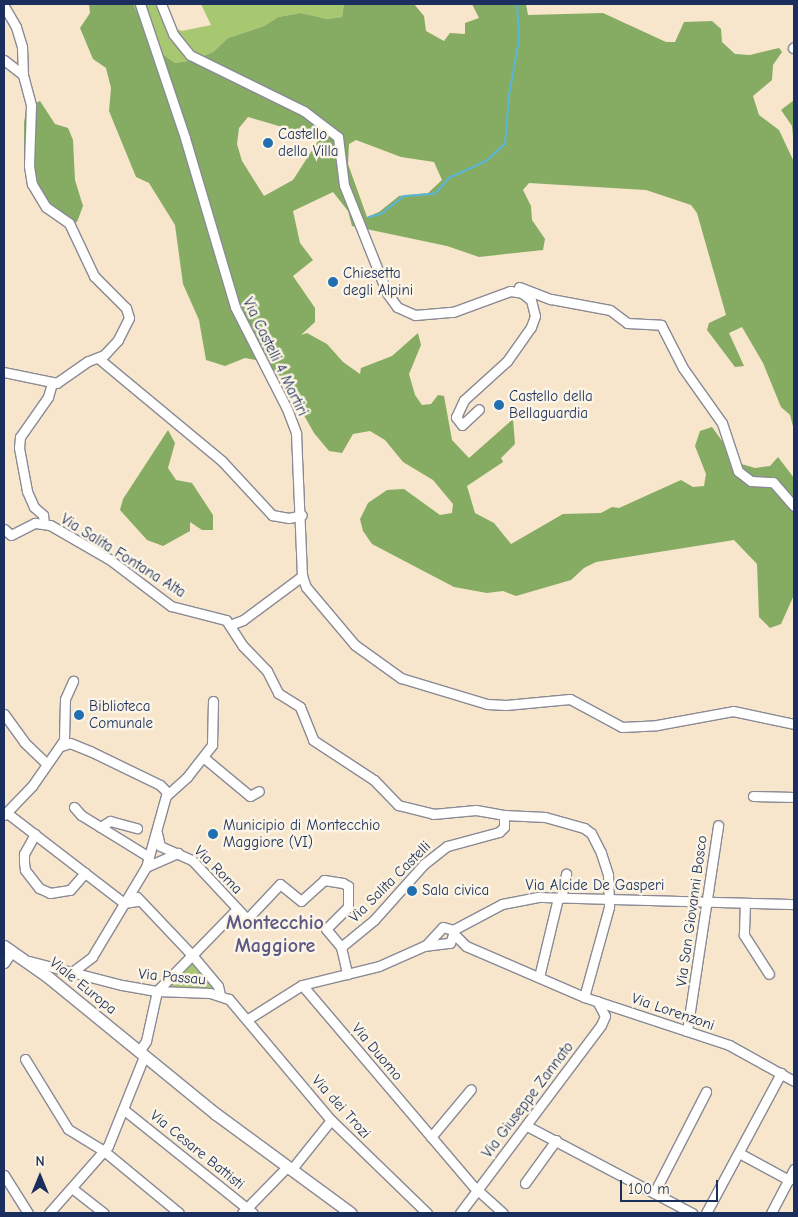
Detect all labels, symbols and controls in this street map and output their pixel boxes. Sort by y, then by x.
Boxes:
place label: Castello della Villa [278,125,339,160]
marker: Castello della Villa [262,137,274,149]
place label: Chiesetta degli Alpini [343,264,413,299]
marker: Chiesetta degli Alpini [327,276,339,288]
street label: Via Castelli 4 Martiri [239,295,311,419]
place label: Castello della Bellaguardia [509,387,593,422]
marker: Castello della Bellaguardia [493,399,505,411]
street label: Via Salita Fontana Alta [57,510,189,602]
place label: Biblioteca Comunale [89,697,153,732]
marker: Biblioteca Comunale [73,709,85,721]
place label: Municipio di Montecchio Maggiore (VI) [223,816,380,851]
marker: Municipio di Montecchio Maggiore (VI) [207,828,219,840]
street label: Via San Giovanni Bosco [672,834,712,988]
street label: Via Salita Castelli [345,837,435,927]
street label: Via Roma [190,842,246,898]
street label: Via Alcide De Gasperi [526,877,664,895]
place label: Sala civica [422,882,489,900]
marker: Sala civica [406,885,418,897]
district label: Montecchio Maggiore [226,911,324,958]
street label: Viale Europa [46,954,120,1018]
street label: Via Passau [138,965,206,989]
street label: Via Lorenzoni [629,989,717,1035]
street label: Via Duomo [348,1020,406,1084]
street label: Via Giuseppe Zannato [478,1038,578,1162]
street label: Via dei Trozi [308,1072,374,1142]
street label: Via Cesare Battisti [146,1107,248,1193]
north arrow [15,1152,65,1202]
text: N [35,1153,45,1170]
scale bar [623,1170,720,1202]
text: 100 m [628,1180,670,1198]

